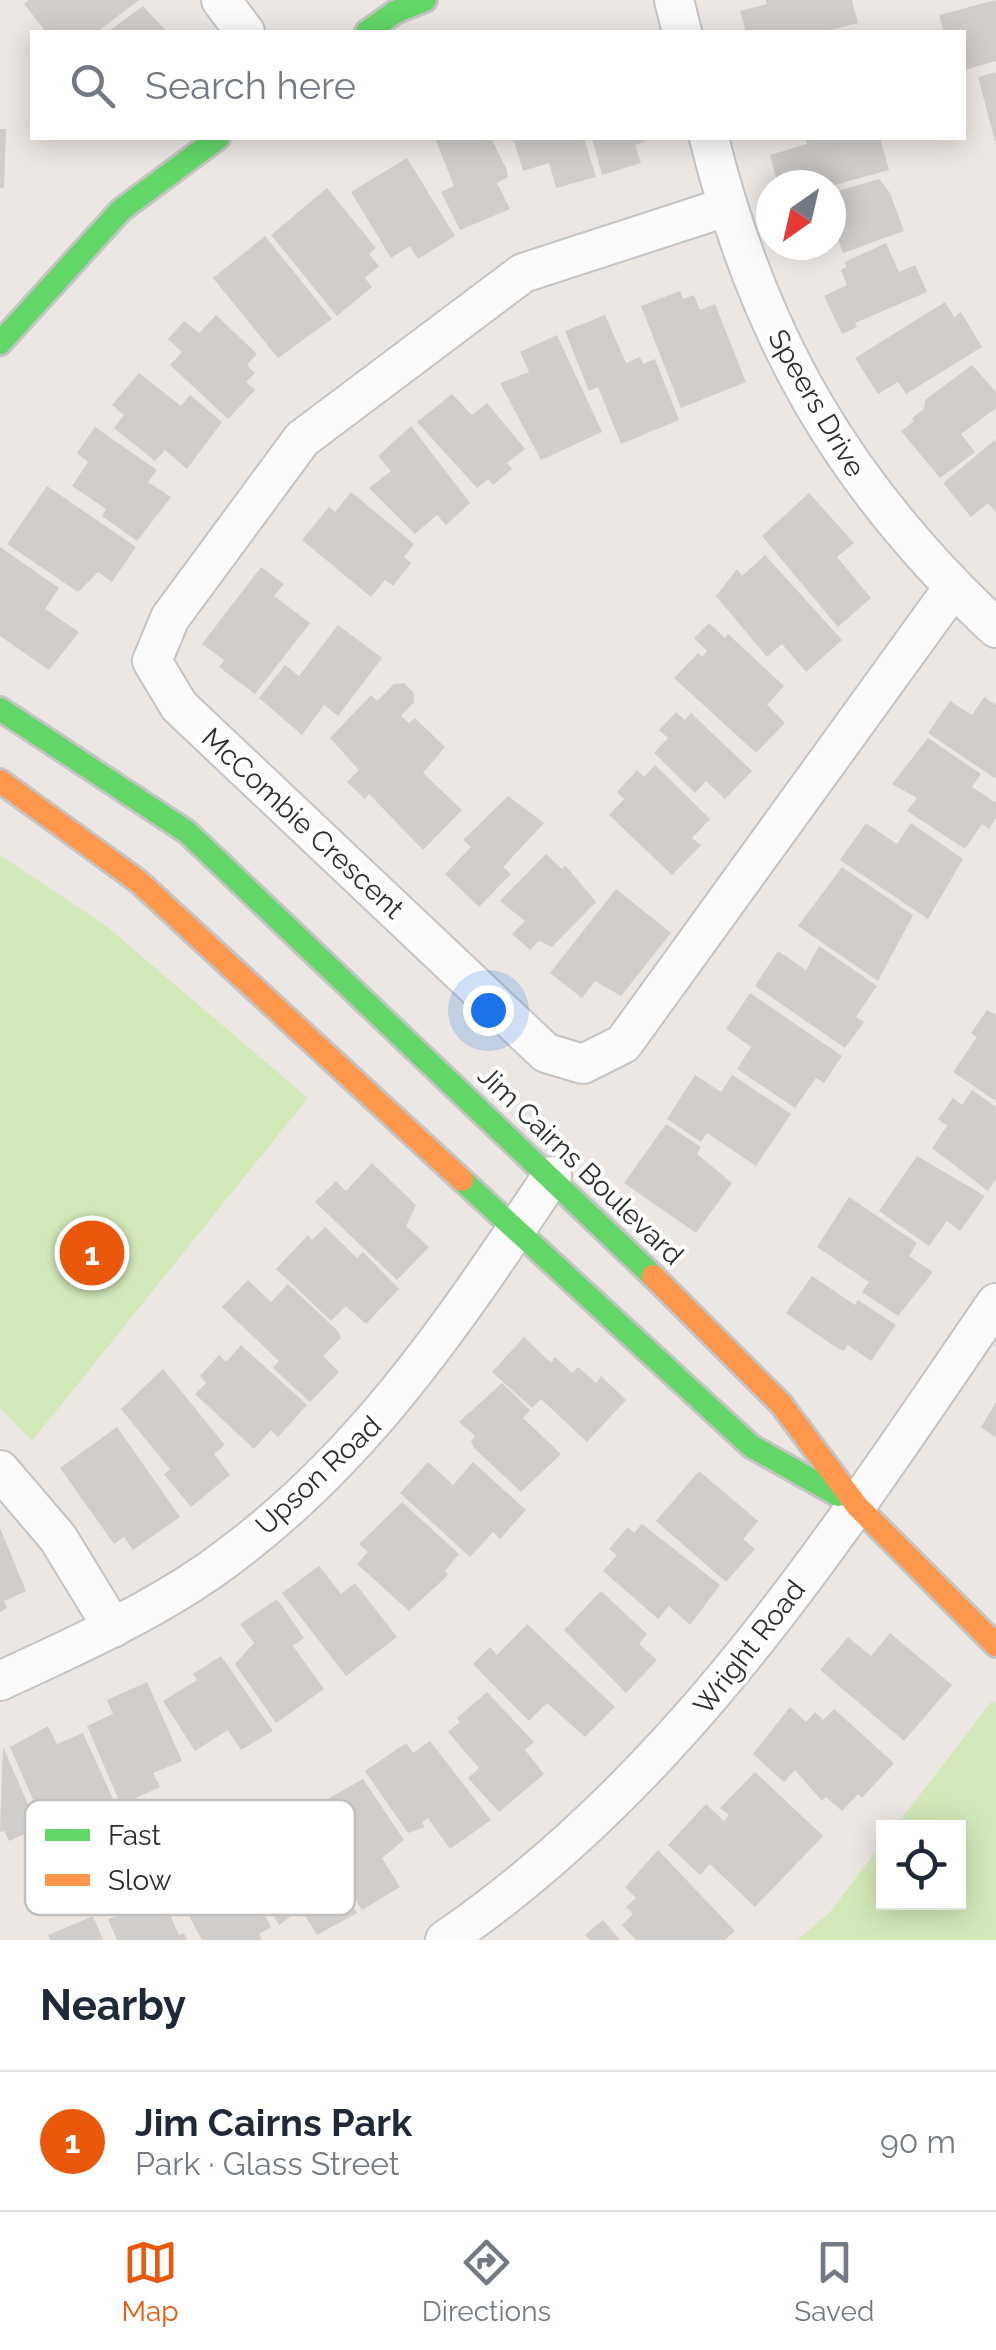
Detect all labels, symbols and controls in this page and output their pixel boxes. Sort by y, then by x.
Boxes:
search box [30,30,966,140]
icon: search [65,58,120,113]
text: Search here [145,63,356,108]
north arrow [756,170,846,260]
street label: Speers Drive [761,324,872,483]
street label: McCombie Crescent [195,721,411,926]
your location [463,985,514,1036]
street label: Jim Cairns Boulevard [471,1059,690,1272]
pin: 1 [59,1216,124,1290]
street label: Upson Road [249,1409,388,1542]
street label: Wright Road [687,1574,812,1721]
legend [25,1800,355,1915]
text: Fast [108,1819,161,1852]
map controls [876,1820,966,1910]
button: locate [876,1820,966,1910]
text: Slow [108,1864,172,1897]
text: Nearby [40,1981,186,2030]
text: Jim Cairns Park [135,2100,412,2145]
text: 1 [65,2123,80,2160]
text: 90 m [880,2123,956,2160]
text: Park · Glass Street [135,2145,400,2182]
tab: Map [122,2235,179,2328]
tab: Directions [422,2235,551,2328]
tab: Saved [794,2235,874,2328]

